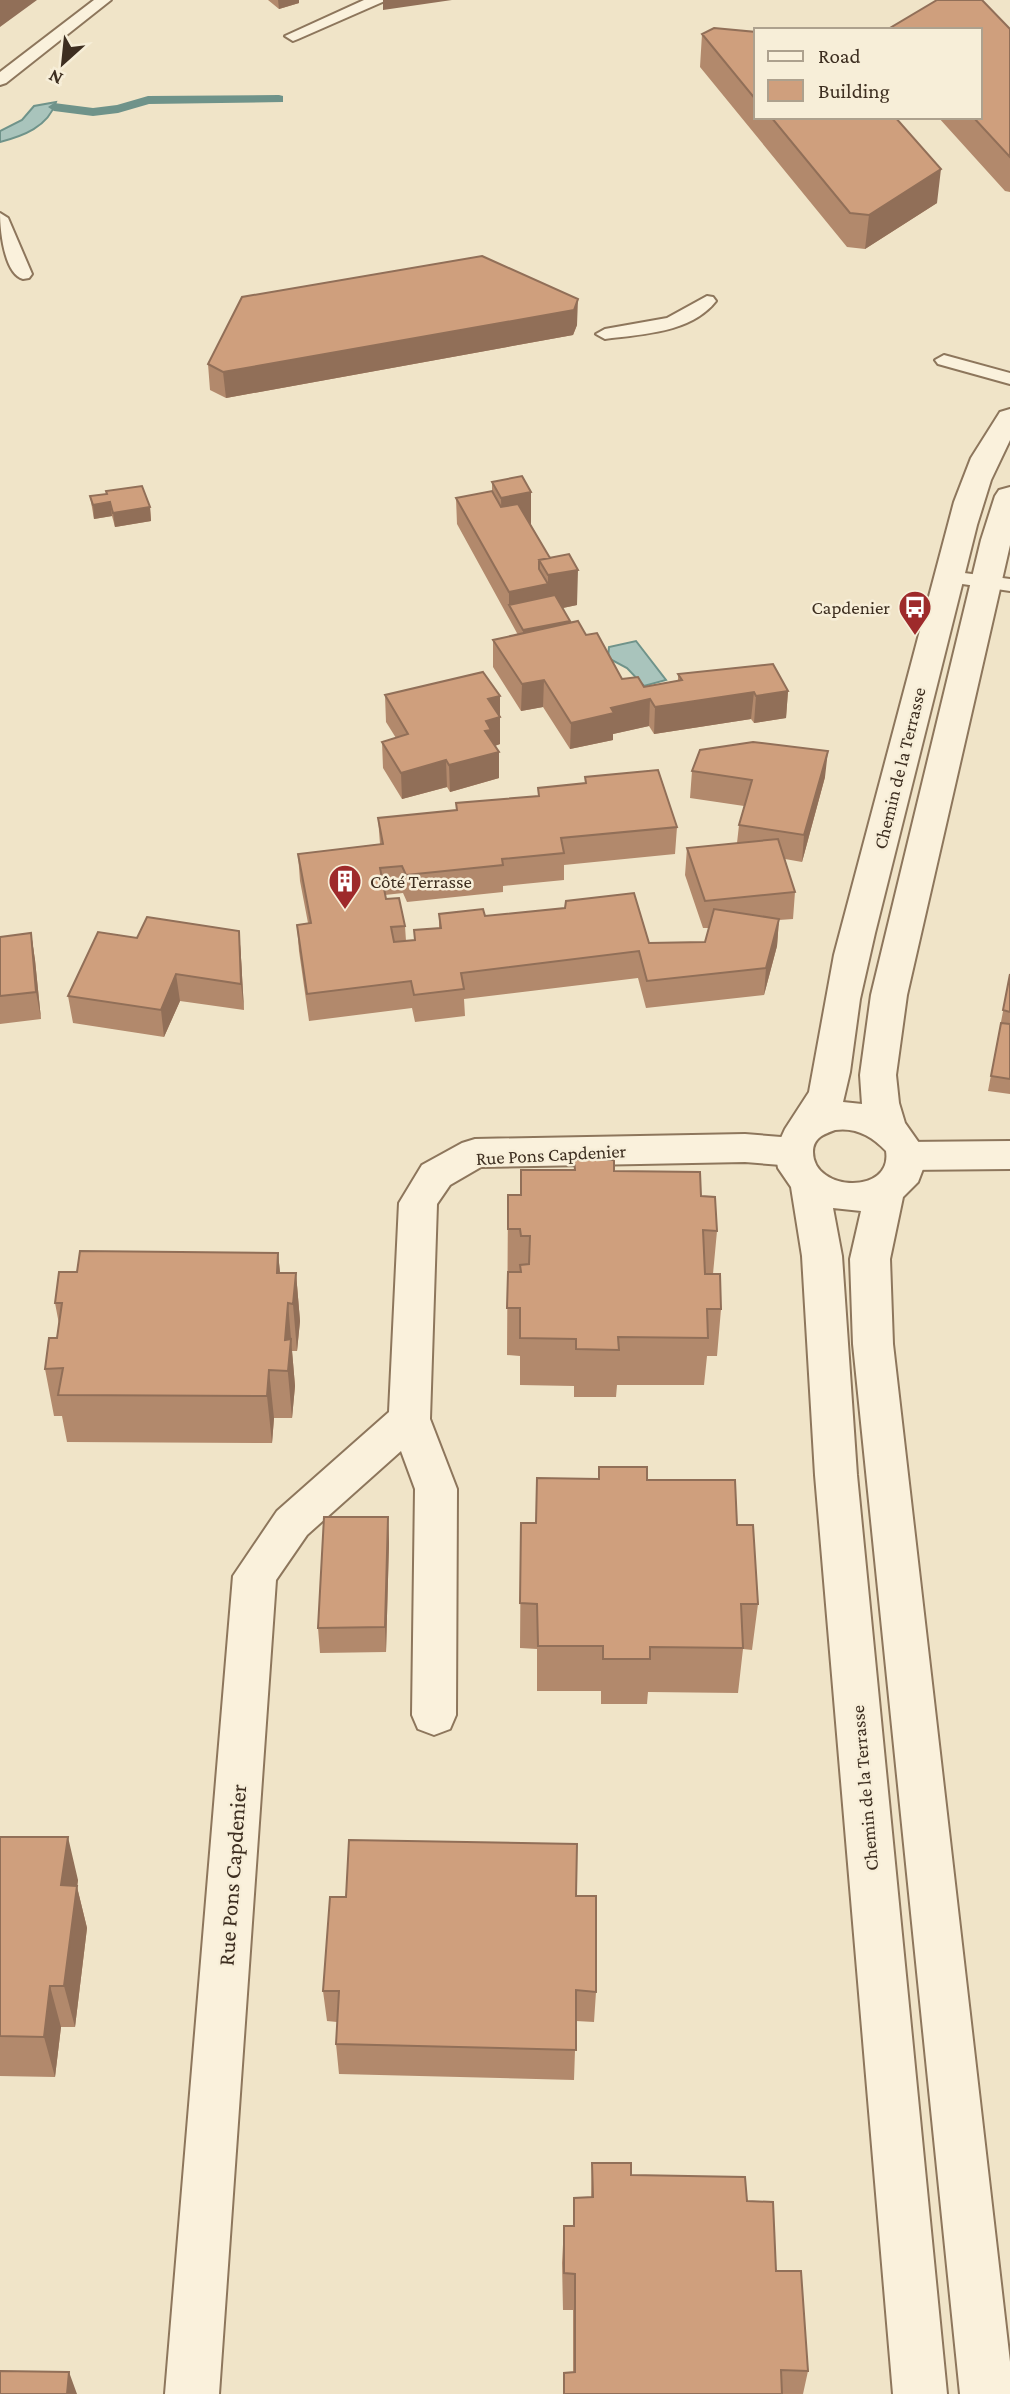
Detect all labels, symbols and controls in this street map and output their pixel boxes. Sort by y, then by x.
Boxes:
north arrow [28,28,98,98]
legend [754,28,982,119]
text: Road [818,44,861,68]
text: N [45,65,66,90]
text: Building [818,79,890,103]
bus stop icon: Capdenier [896,588,934,637]
place label: Capdenier [811,597,890,618]
street label: Chemin de la Terrasse [869,685,930,851]
building icon: Côté Terrasse [326,862,364,911]
place label: Côté Terrasse [370,871,472,892]
street label: Rue Pons Capdenier [475,1140,627,1169]
street label: Chemin de la Terrasse [847,1704,882,1872]
street label: Rue Pons Capdenier [213,1783,251,1967]

